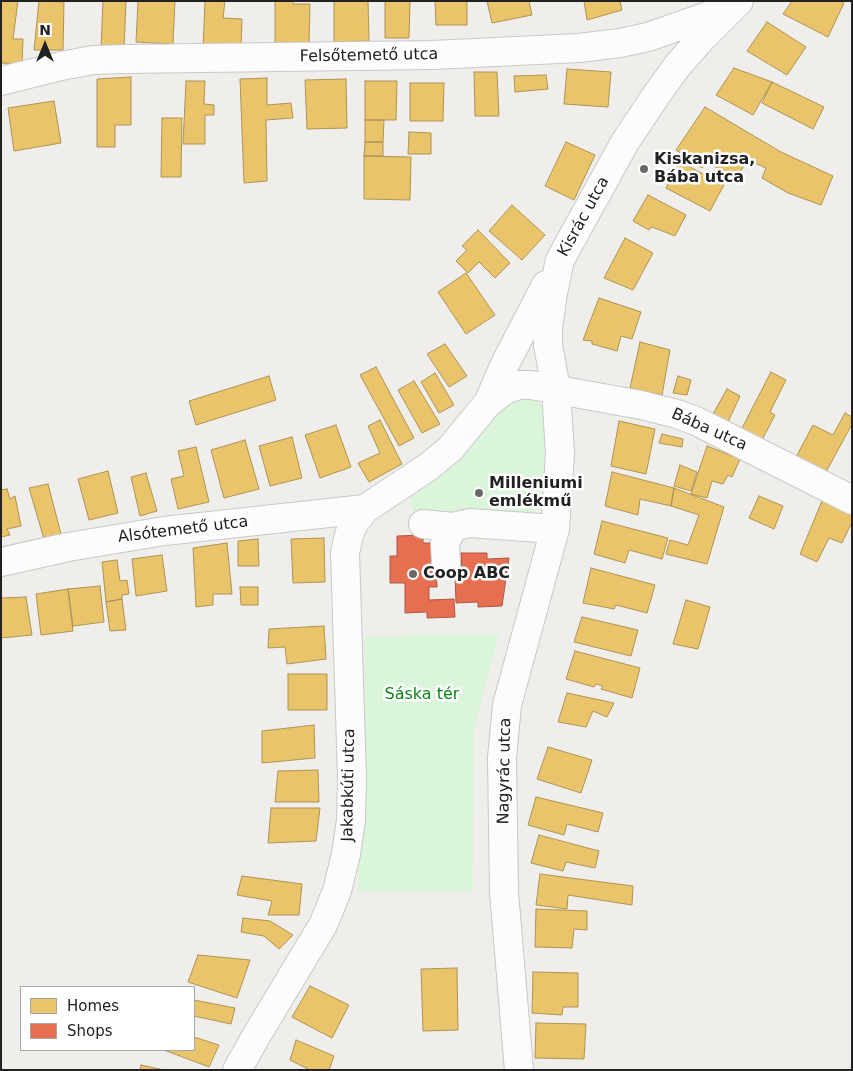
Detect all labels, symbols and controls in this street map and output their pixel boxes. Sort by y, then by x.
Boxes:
north arrow [20,20,70,70]
text: N [39,22,51,38]
street label: Felsőtemető utca [300,45,438,67]
place label: Kiskanizsa, Bába utca [654,150,755,188]
marker: Kiskanizsa, Bába utca [638,163,650,175]
street label: Kisrác utca [554,174,614,260]
street label: Bába utca [668,405,750,455]
place label: Milleniumi emlékmű [489,474,583,512]
marker: Milleniumi emlékmű [473,487,485,499]
street label: Alsótemető utca [117,512,249,548]
place label: Coop ABC [423,564,510,584]
marker: Coop ABC [407,568,419,580]
park label: Sáska tér [385,685,459,705]
street label: Nagyrác utca [494,718,516,824]
street label: Jakabkúti utca [338,728,360,842]
legend [20,986,195,1051]
text: Homes [67,997,119,1015]
text: Shops [67,1022,113,1040]

